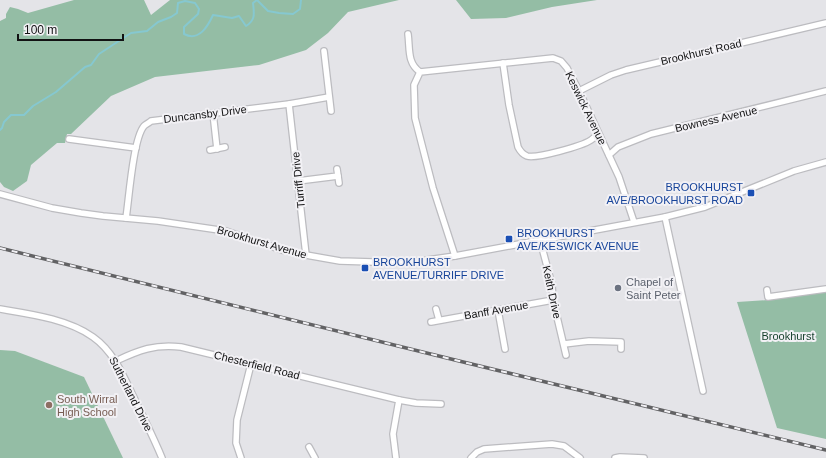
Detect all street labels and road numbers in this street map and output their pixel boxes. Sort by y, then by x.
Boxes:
street label: Brookhurst Road [659,37,743,67]
street label: Keswick Avenue [563,69,609,147]
street label: Duncansby Drive [163,103,247,125]
street label: Bowness Avenue [674,104,758,134]
street label: Turriff Drive [289,151,307,209]
street label: Brookhurst Avenue [216,223,308,261]
street label: Keith Drive [541,264,563,320]
street label: Banff Avenue [463,298,529,322]
street label: Chesterfield Road [213,349,301,381]
street label: Sutherland Drive [107,355,155,433]

